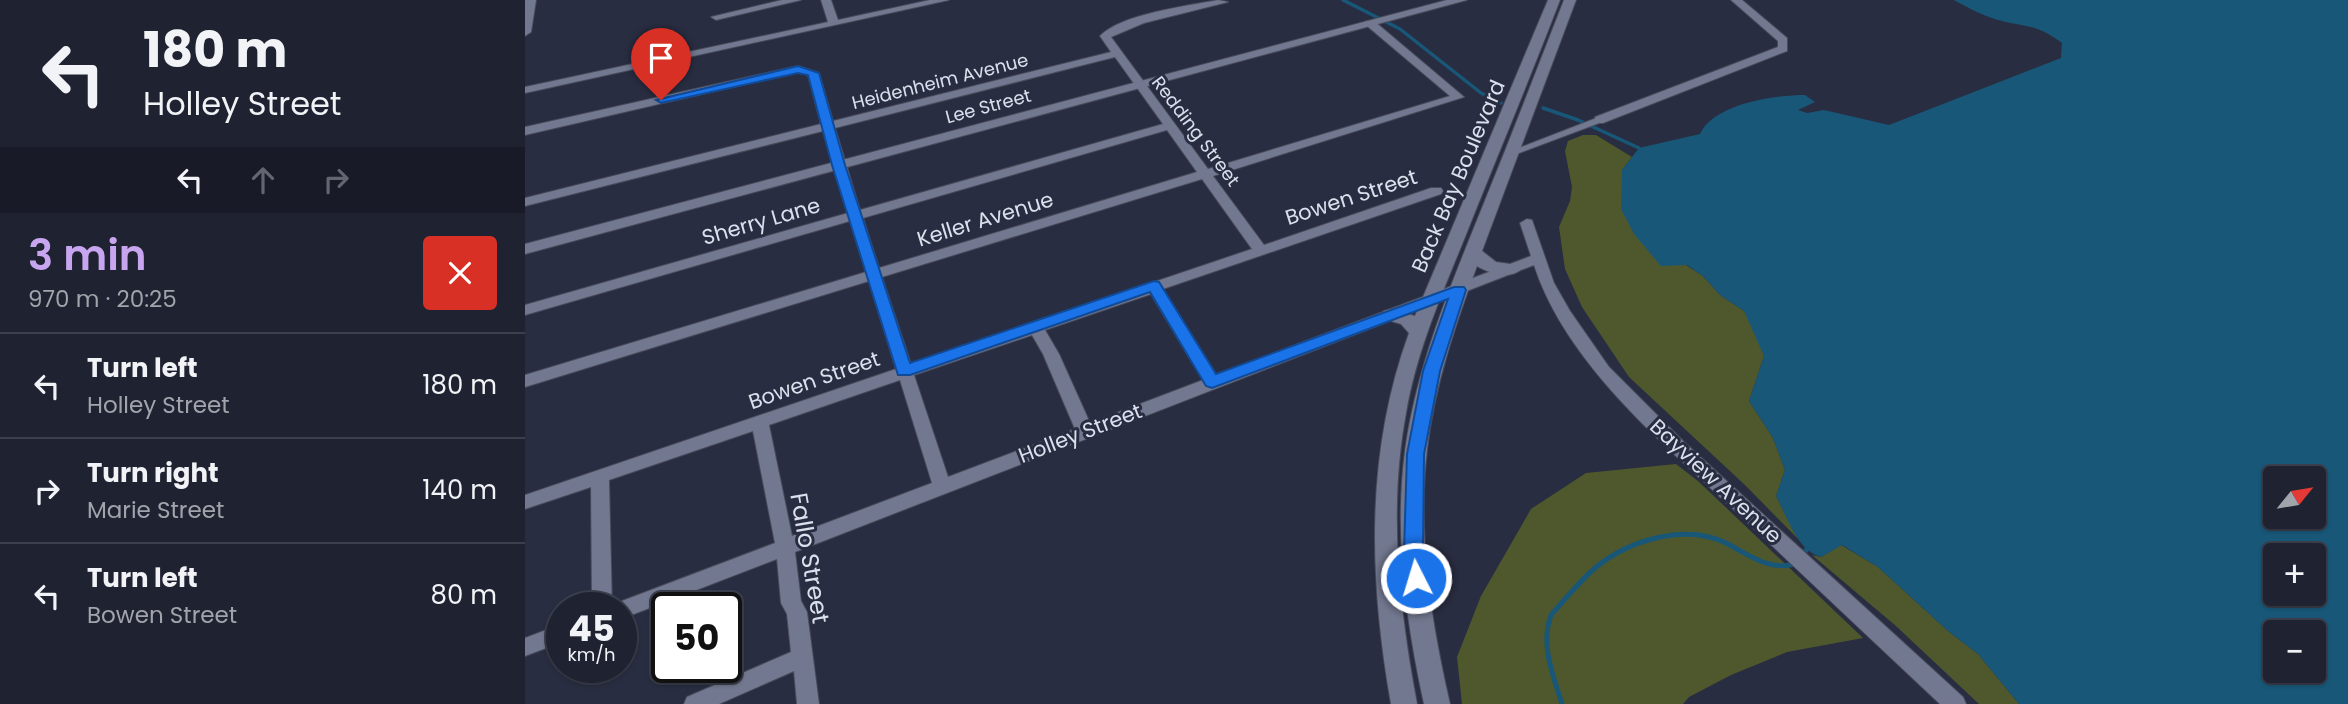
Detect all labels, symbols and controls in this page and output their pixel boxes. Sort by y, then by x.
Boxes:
text: 180 m [143,16,287,84]
icon: left [28,28,119,119]
pin [631,28,691,100]
icon: arrive [642,39,680,77]
street label: Heidenheim Avenue [849,47,1031,115]
street label: Redding Street [1146,71,1246,191]
street label: Back Bay Boulevard [1404,75,1512,277]
text: Holley Street [143,81,341,126]
street label: Lee Street [942,83,1034,129]
icon: left [171,161,209,199]
icon: ahead [244,161,282,199]
icon: right [317,161,355,199]
street label: Bowen Street [1281,162,1421,232]
street label: Keller Avenue [913,184,1057,254]
street label: Sherry Lane [699,190,823,252]
text: 3 min [28,226,147,285]
button: close [423,236,497,310]
text: 970 m · 20:25 [28,283,177,315]
street label: Bowen Street [744,344,884,416]
text: Turn left [87,350,198,386]
icon: left [28,367,66,405]
text: 180 m [422,367,497,403]
text: Holley Street [87,389,230,421]
street label: Holley Street [1014,396,1146,470]
street label: Bayview Avenue [1644,412,1788,550]
text: Turn right [87,455,219,491]
north arrow [2263,466,2326,528]
map controls [2263,466,2326,683]
icon: right [28,472,66,510]
text: 140 m [422,472,497,508]
street label: Fallo Street [782,490,838,626]
text: Marie Street [87,494,224,526]
position arrow [1379,541,1453,615]
button: + [2263,543,2326,606]
text: Turn left [87,560,198,596]
icon: left [28,577,66,615]
text: 80 m [431,577,497,613]
speed limit sign: 50 [651,592,742,683]
text: Bowen Street [87,599,237,631]
text: 45 [568,604,615,653]
button: − [2263,620,2326,683]
text: km/h [568,642,615,667]

